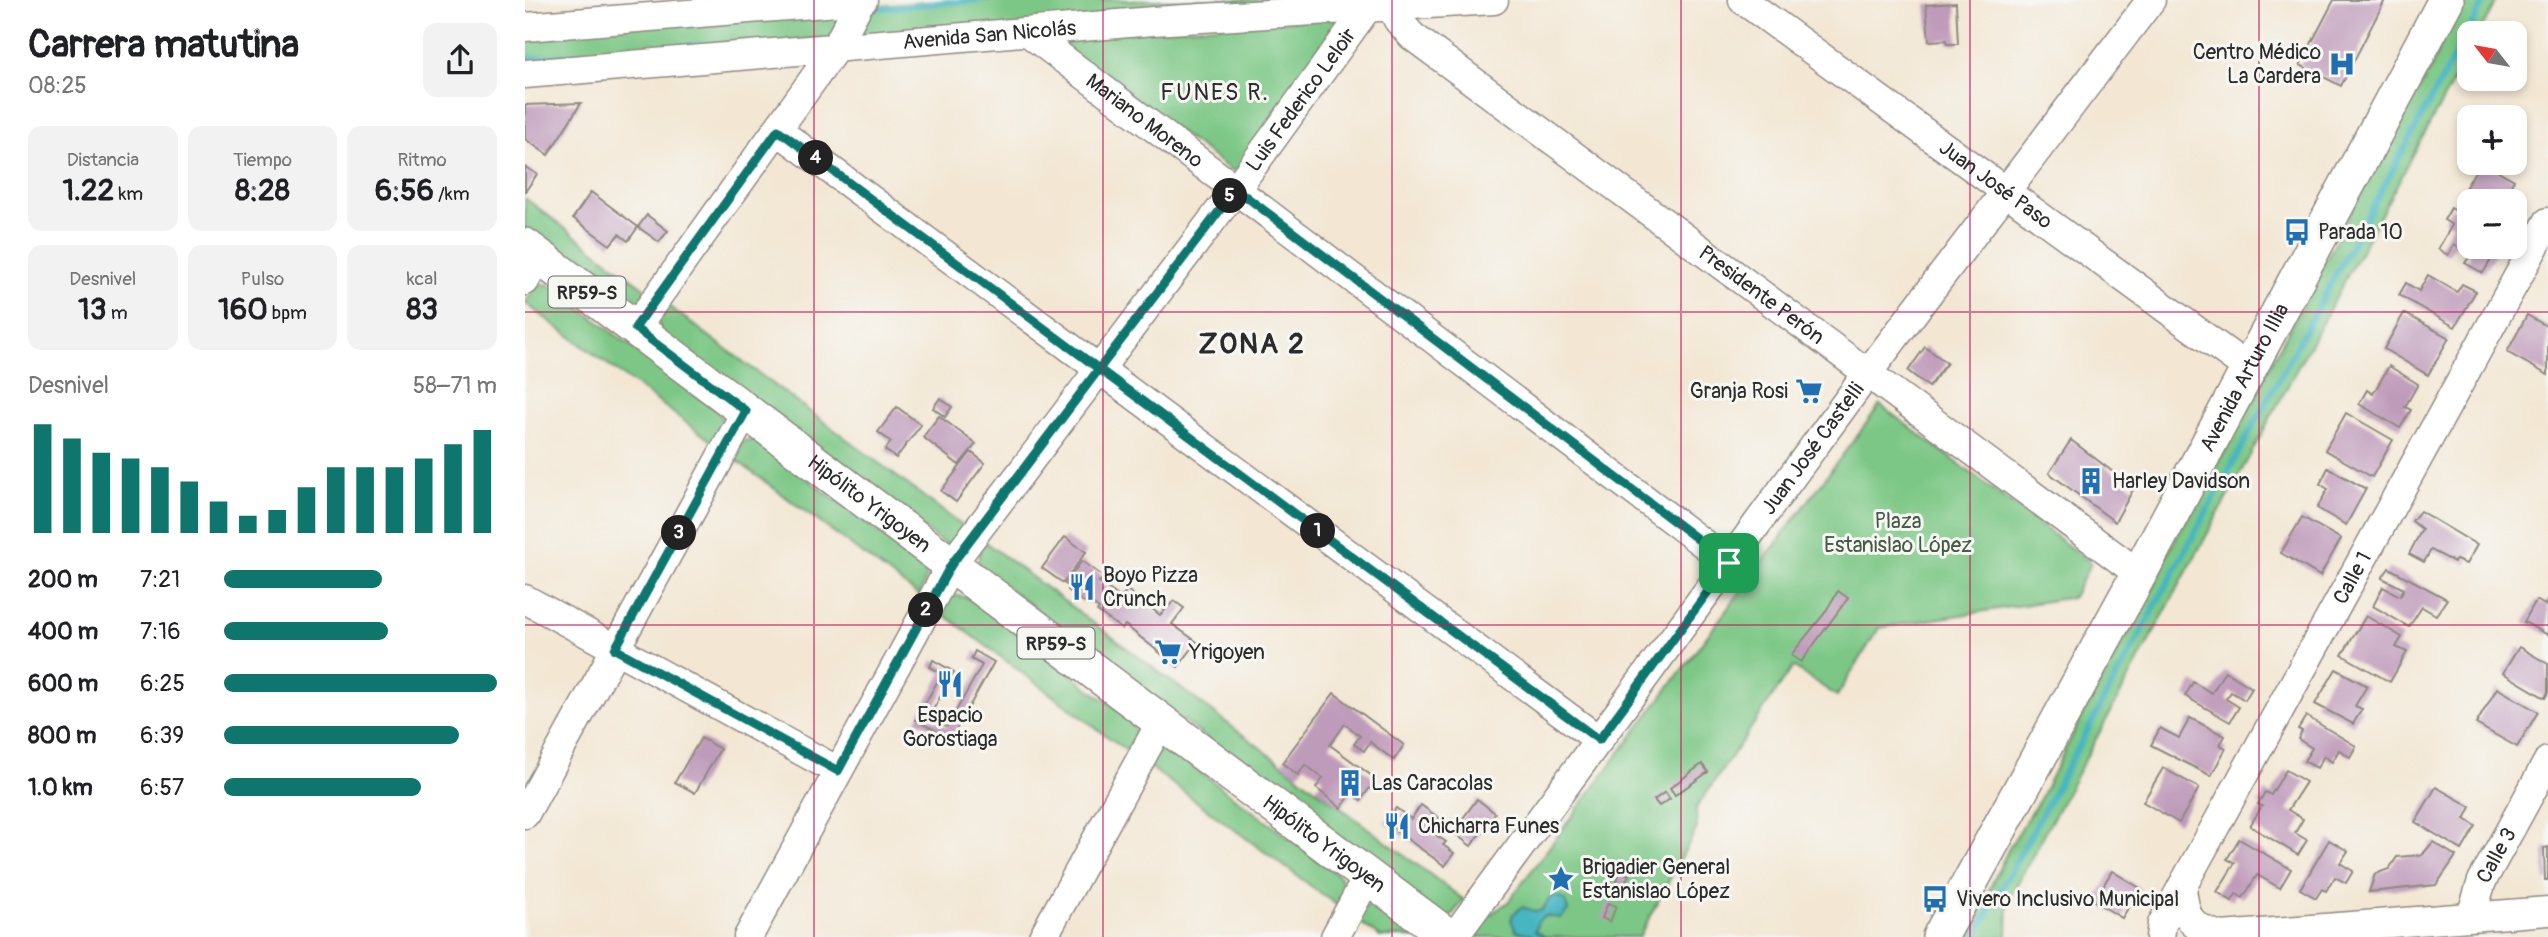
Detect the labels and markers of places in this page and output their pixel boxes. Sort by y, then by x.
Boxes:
place label: Centro Médico La Cardera [2193,39,2321,90]
hospital icon: Centro Médico La Cardera [2327,49,2357,79]
pin: 4 [799,140,833,176]
pin: 5 [1213,178,1247,214]
bus stop icon: Parada 10 [2282,217,2312,247]
place label: Parada 10 [2318,219,2403,246]
supermarket icon: Granja Rosi [1794,376,1824,406]
place label: Granja Rosi [1690,378,1788,405]
building icon: Harley Davidson [2076,466,2106,496]
place label: Harley Davidson [2112,468,2250,495]
pin: 1 [1301,514,1335,548]
pin: 3 [661,516,697,550]
pin [1699,533,1759,593]
place label: Boyo Pizza Crunch [1103,562,1198,613]
restaurant icon: Boyo Pizza Crunch [1067,572,1097,602]
pin: 2 [909,592,943,628]
supermarket icon: Yrigoyen [1153,637,1183,667]
place label: Yrigoyen [1188,639,1265,666]
restaurant icon: Espacio Gorostiaga [935,669,965,699]
place label: Espacio Gorostiaga [902,702,998,753]
building icon: Las Caracolas [1335,768,1365,798]
place label: Las Caracolas [1371,770,1493,797]
restaurant icon: Chicharra Funes [1382,811,1412,841]
place label: Chicharra Funes [1418,813,1560,840]
place label: Brigadier General Estanislao López [1582,854,1730,905]
place icon: Brigadier General Estanislao López [1546,864,1576,894]
bus stop icon: Vivero Inclusivo Municipal [1920,884,1950,914]
place label: Vivero Inclusivo Municipal [1956,886,2179,913]

